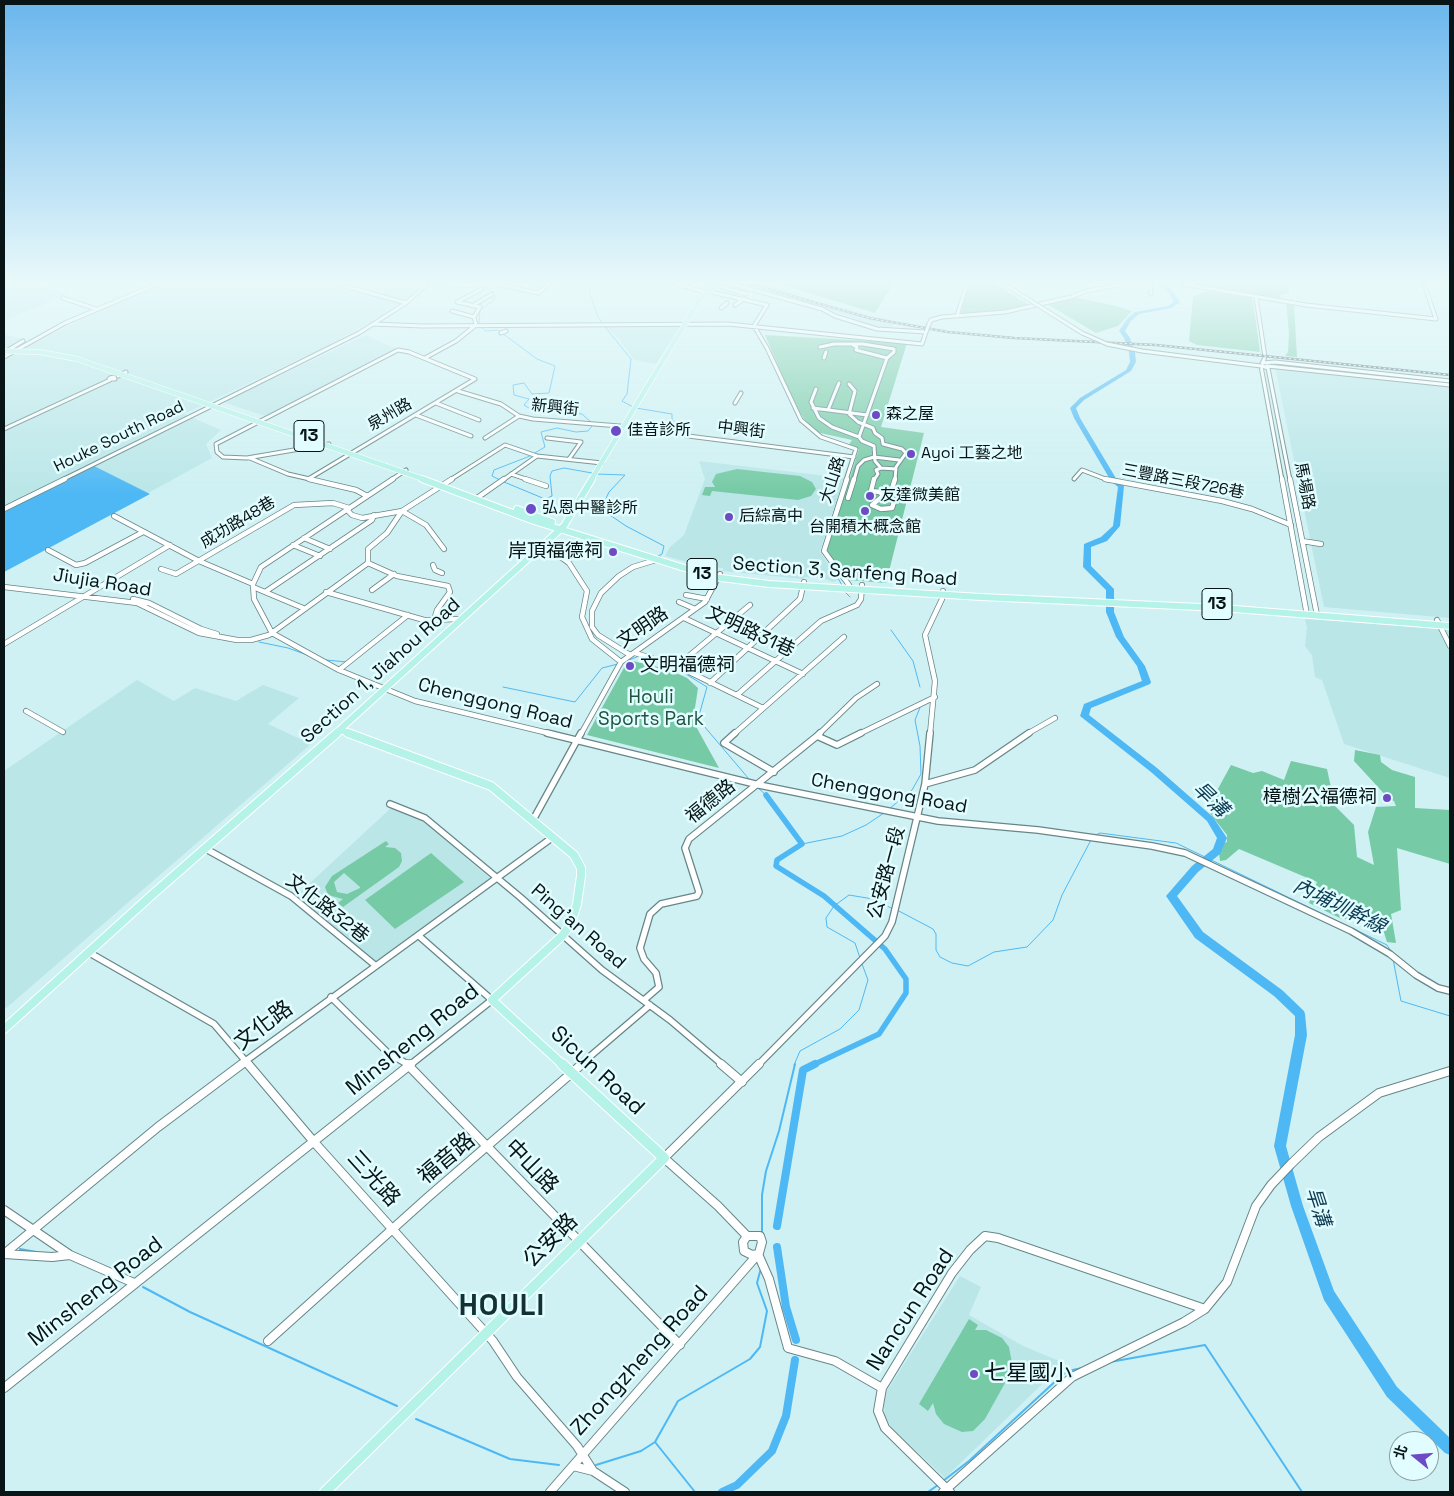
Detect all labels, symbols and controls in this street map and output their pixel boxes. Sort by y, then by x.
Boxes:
street label: 泉州路 [364,395,416,435]
street label: 新興街 [530,396,580,420]
street label: Houke South Road [51,397,187,477]
place label: 森之屋 [886,405,934,425]
marker: 森之屋 [870,409,882,421]
street label: 中興街 [716,418,766,442]
road number: 13 [294,421,324,452]
place label: 佳音診所 [627,421,691,441]
marker: 佳音診所 [609,424,623,438]
place label: Ayoi 工藝之地 [921,444,1023,464]
marker: Ayoi 工藝之地 [905,448,917,460]
street label: 大山路 [816,454,850,506]
street label: 三豐路三段726巷 [1120,461,1246,503]
street label: 馬場路 [1290,461,1318,511]
place label: 友達微美館 [880,486,960,506]
marker: 友達微美館 [864,490,876,502]
street label: 成功路48巷 [197,493,279,553]
place label: 弘恩中醫診所 [542,499,638,519]
marker: 弘恩中醫診所 [524,502,538,516]
marker: 台開積木概念館 [859,505,871,517]
place label: 后綜高中 [739,507,803,527]
marker: 后綜高中 [723,511,735,523]
place label: 台開積木概念館 [809,518,921,538]
place label: 岸頂福德祠 [508,541,603,563]
marker: 岸頂福德祠 [607,546,619,558]
street label: Section 3, Sanfeng Road [732,553,958,591]
road number: 13 [687,558,717,590]
street label: Jiujia Road [51,564,153,602]
road number: 13 [1202,588,1232,620]
street label: Section 1, Jiahou Road [297,593,465,749]
street label: 文明路 [613,602,673,654]
street label: 文明路31巷 [702,602,798,662]
place label: 文明福德祠 [640,655,735,677]
marker: 文明福德祠 [624,660,636,672]
street label: Chenggong Road [415,674,575,734]
park label: Houli Sports Park [598,687,704,731]
street label: Chenggong Road [809,769,969,819]
street label: 福德路 [682,775,740,829]
water label: 旱溝 [1187,777,1233,823]
place label: 樟樹公福德祠 [1263,787,1377,809]
marker: 樟樹公福德祠 [1381,792,1393,804]
street label: 公安路一段 [864,824,910,922]
street label: 文化路32巷 [281,870,373,948]
water label: 內埔圳幹線 [1289,874,1389,940]
street label: Ping'an Road [526,880,630,974]
street label: Minsheng Road [341,978,485,1102]
street label: 文化路 [230,996,298,1056]
street label: Sicun Road [545,1021,649,1121]
street label: 福音路 [413,1128,481,1190]
street label: 中山路 [499,1134,563,1200]
street label: 三光路 [341,1146,405,1212]
water label: 旱溝 [1299,1184,1335,1230]
street label: 公安路 [518,1208,584,1274]
street label: Minsheng Road [24,1231,168,1353]
street label: Nancun Road [862,1244,960,1376]
street label: Zhongzheng Road [566,1281,714,1441]
district label: HOULI [458,1290,546,1324]
place label: 七星國小 [984,1361,1072,1387]
marker: 七星國小 [968,1368,980,1380]
north arrow [1389,1431,1439,1481]
text: 北 [1390,1443,1411,1461]

